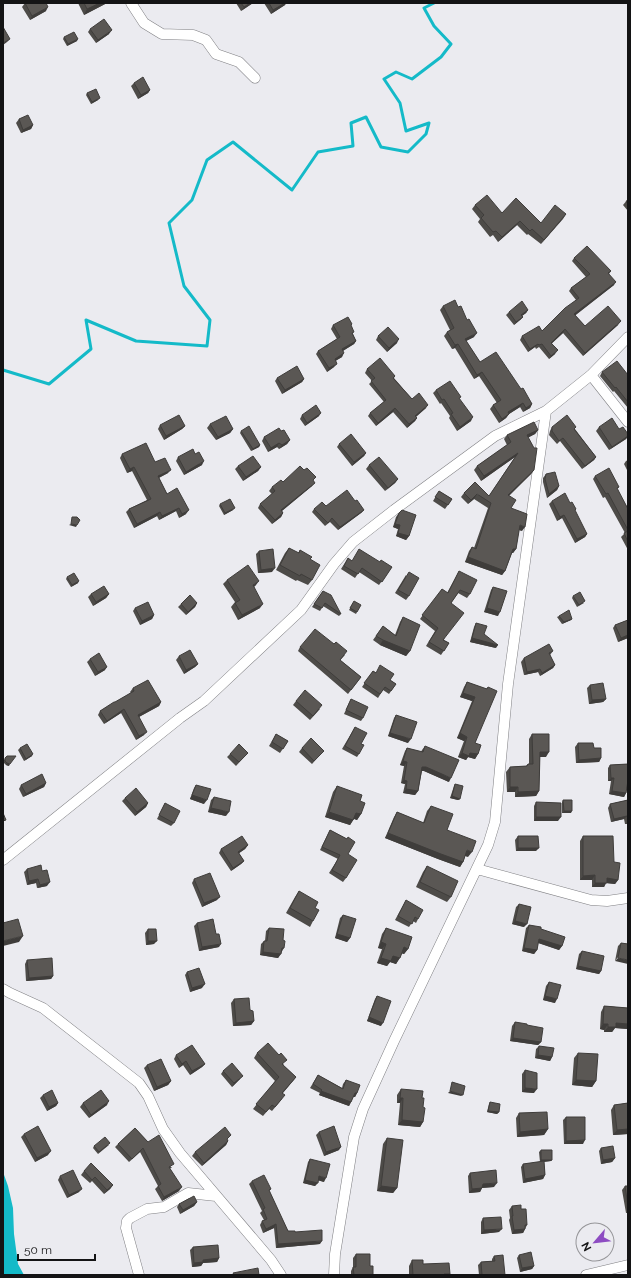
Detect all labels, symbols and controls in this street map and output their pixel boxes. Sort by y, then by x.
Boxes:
north arrow [575,1222,615,1262]
scale bar [18,1236,95,1262]
text: N [579,1240,594,1253]
text: 50 m [24,1243,52,1257]

